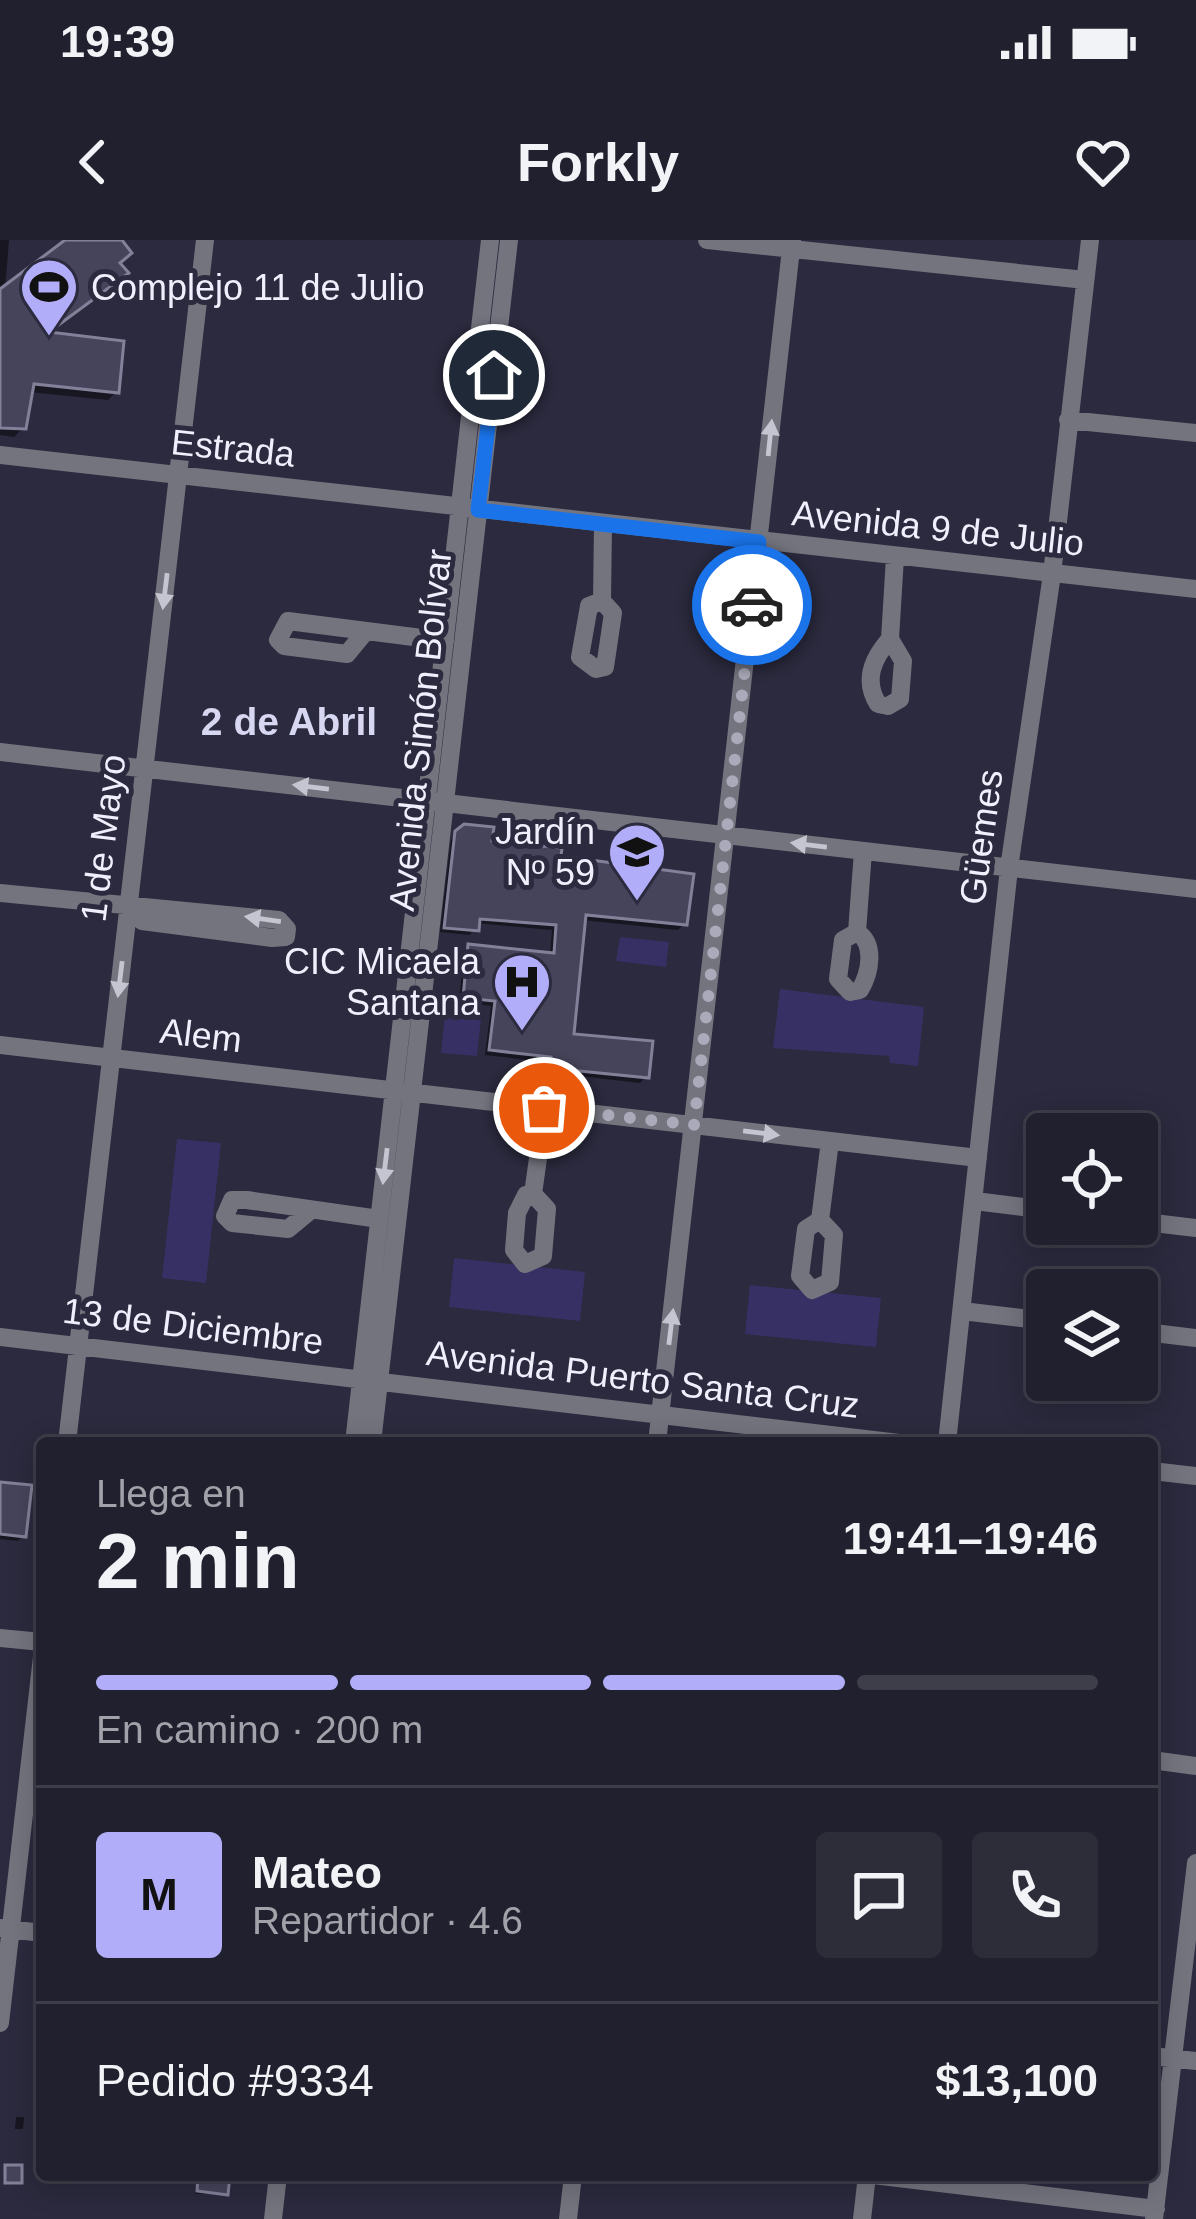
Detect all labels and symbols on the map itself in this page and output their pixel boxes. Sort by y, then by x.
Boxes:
sports icon: Complejo 11 de Julio [18,256,80,338]
place label: Complejo 11 de Julio [91,267,425,308]
pin [443,324,545,426]
one-way arrow [761,419,780,456]
street label: Estrada [169,421,298,475]
street label: Avenida 9 de Julio [790,492,1086,564]
courier [692,545,812,665]
street label: Avenida Simón Bolívar [381,547,459,913]
one-way arrow [155,573,174,611]
district label: 2 de Abril [201,700,377,743]
street label: 1 de Mayo [72,752,134,924]
street label: Güemes [951,767,1011,907]
one-way arrow [291,778,329,797]
place label: Jardín Nº 59 [495,811,595,893]
school or university icon: Jardín Nº 59 [606,821,668,903]
one-way arrow [790,835,828,854]
one-way arrow [244,909,281,928]
place label: CIC Micaela Santana [284,941,481,1023]
hospital icon: CIC Micaela Santana [491,951,553,1033]
one-way arrow [111,961,130,998]
street label: Alem [158,1010,244,1060]
pin [493,1057,595,1159]
one-way arrow [742,1123,780,1142]
one-way arrow [376,1148,395,1185]
street label: 13 de Diciembre [60,1290,326,1362]
one-way arrow [661,1308,680,1345]
street label: Avenida Puerto Santa Cruz [424,1332,862,1426]

